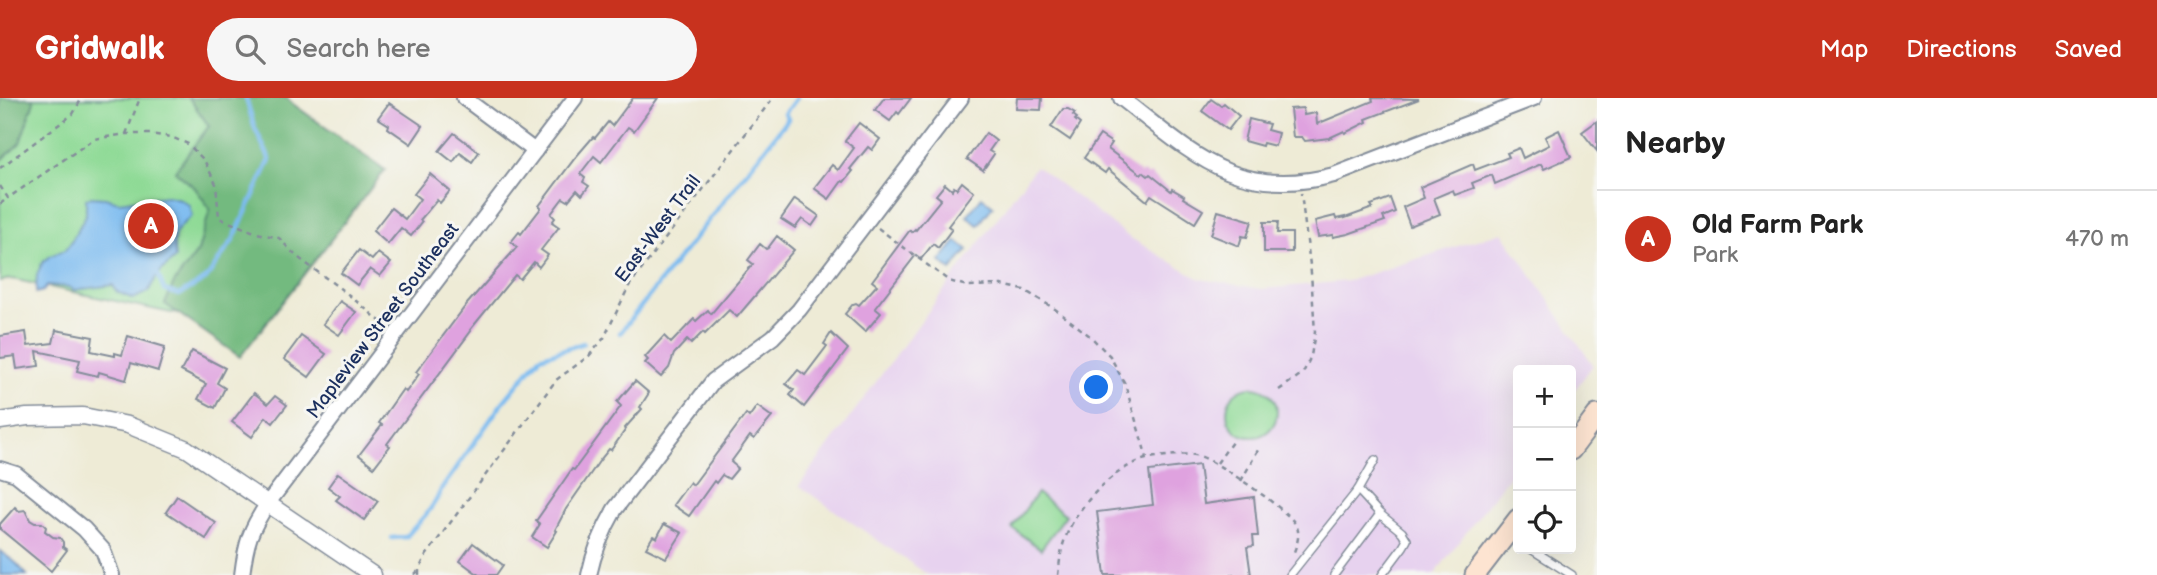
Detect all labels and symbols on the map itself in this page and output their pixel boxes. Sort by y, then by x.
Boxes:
street label: East-West Trail [610,171,706,287]
pin: A [128,200,174,252]
street label: Mapleview Street Southeast [302,218,464,423]
your location [1079,370,1113,404]

